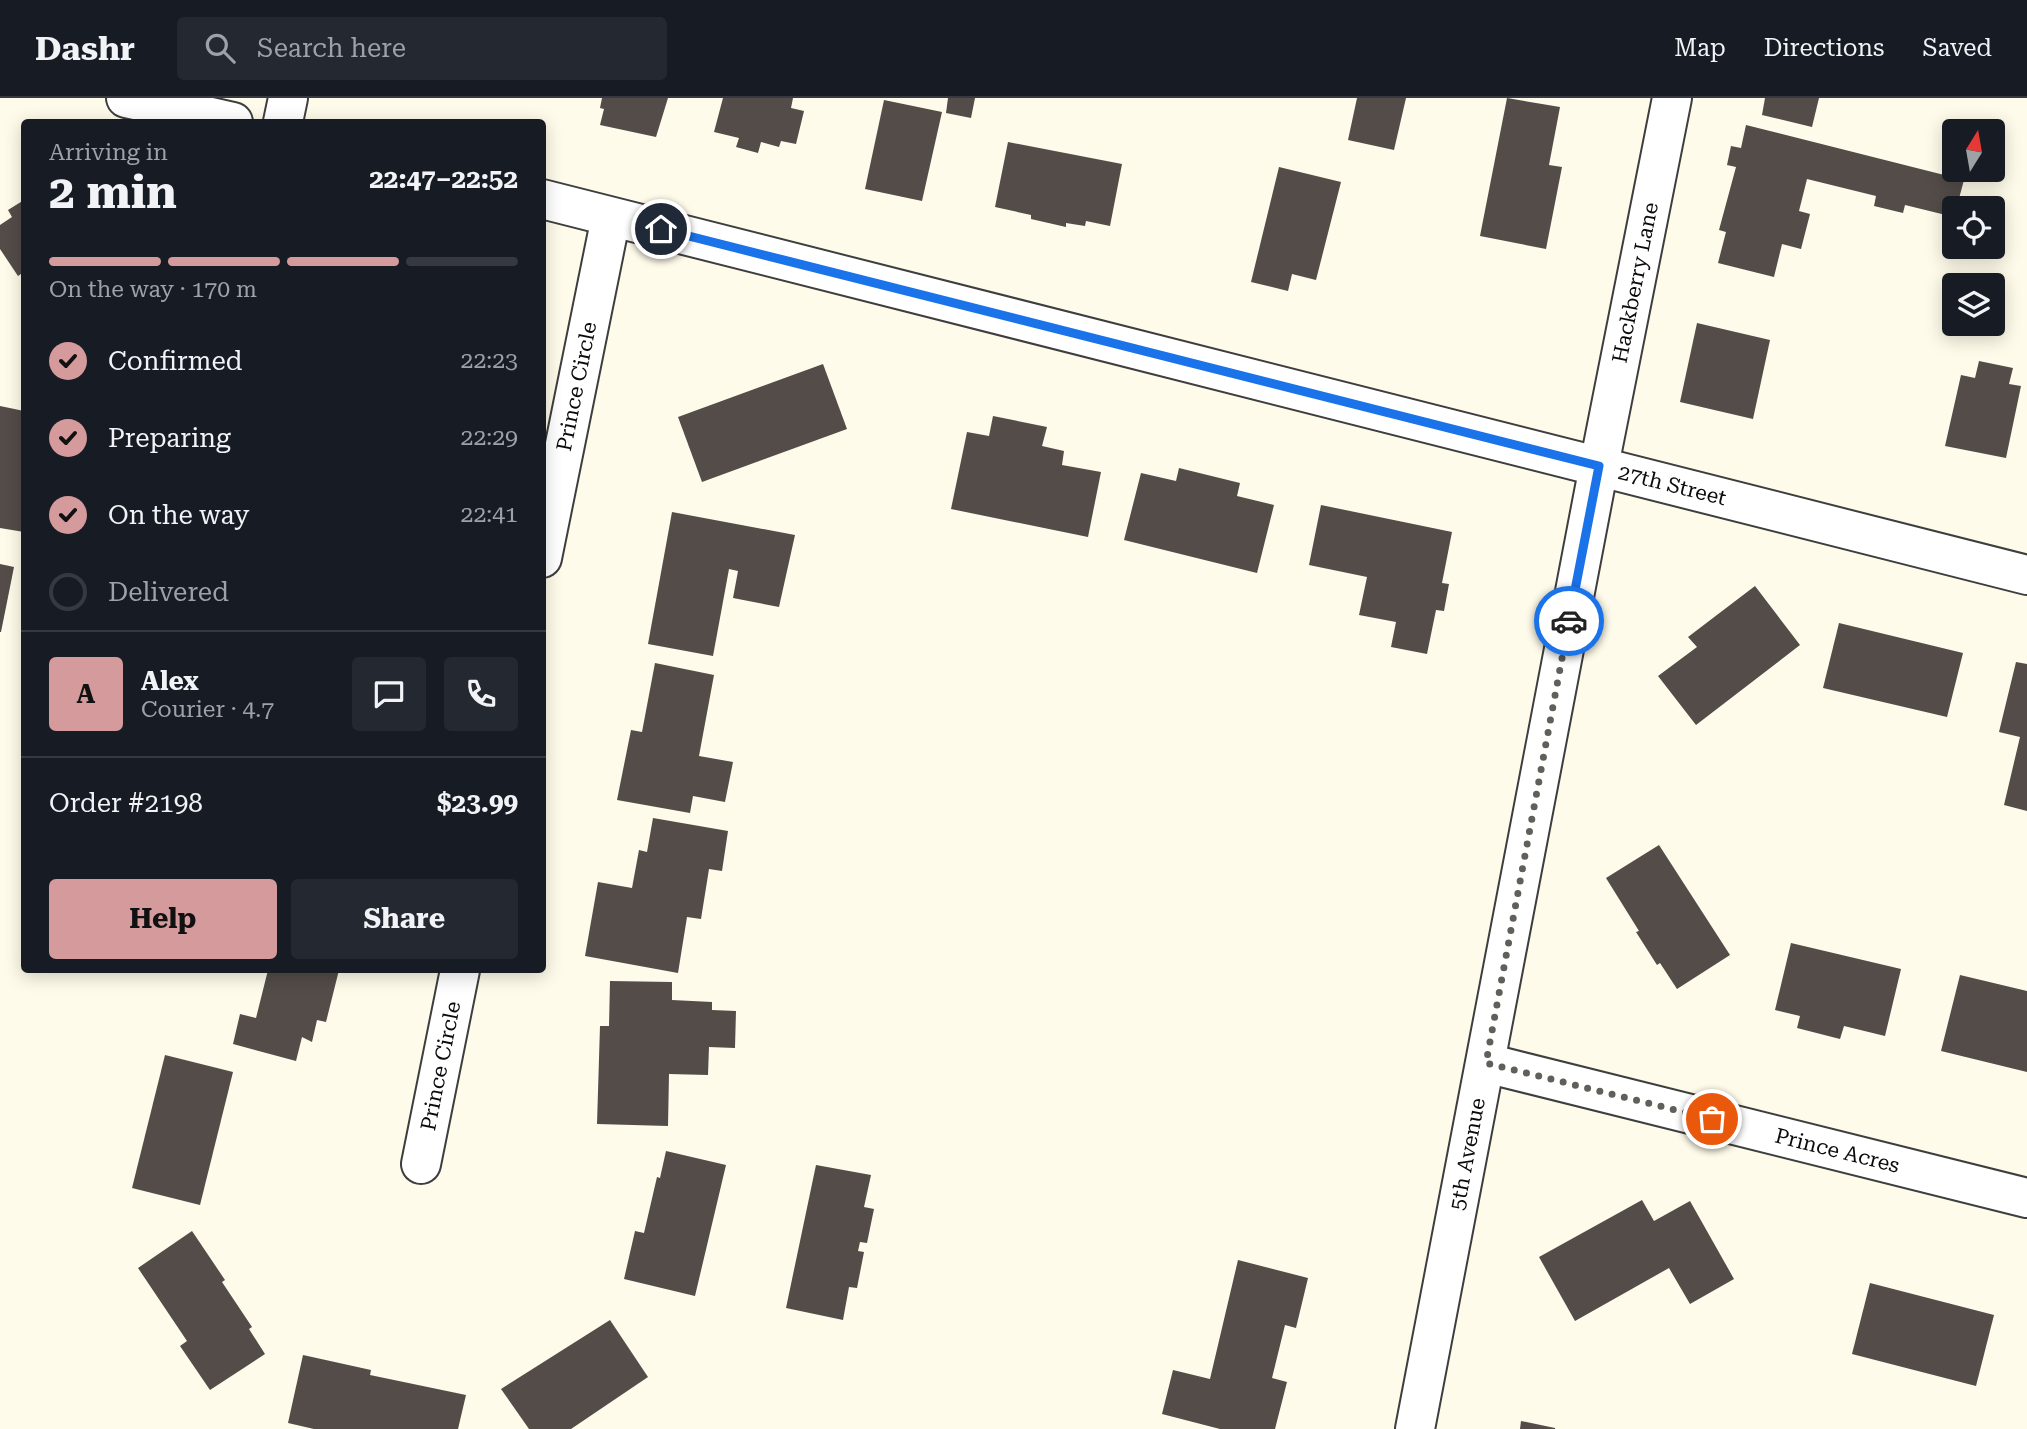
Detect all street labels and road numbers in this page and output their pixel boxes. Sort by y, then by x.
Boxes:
street label: Hackberry Lane [1608,200,1663,365]
street label: Prince Circle [552,320,601,453]
street label: 27th Street [1616,460,1729,510]
street label: Prince Circle [416,999,465,1133]
street label: 5th Avenue [1445,1096,1490,1212]
street label: Prince Acres [1772,1124,1902,1178]

